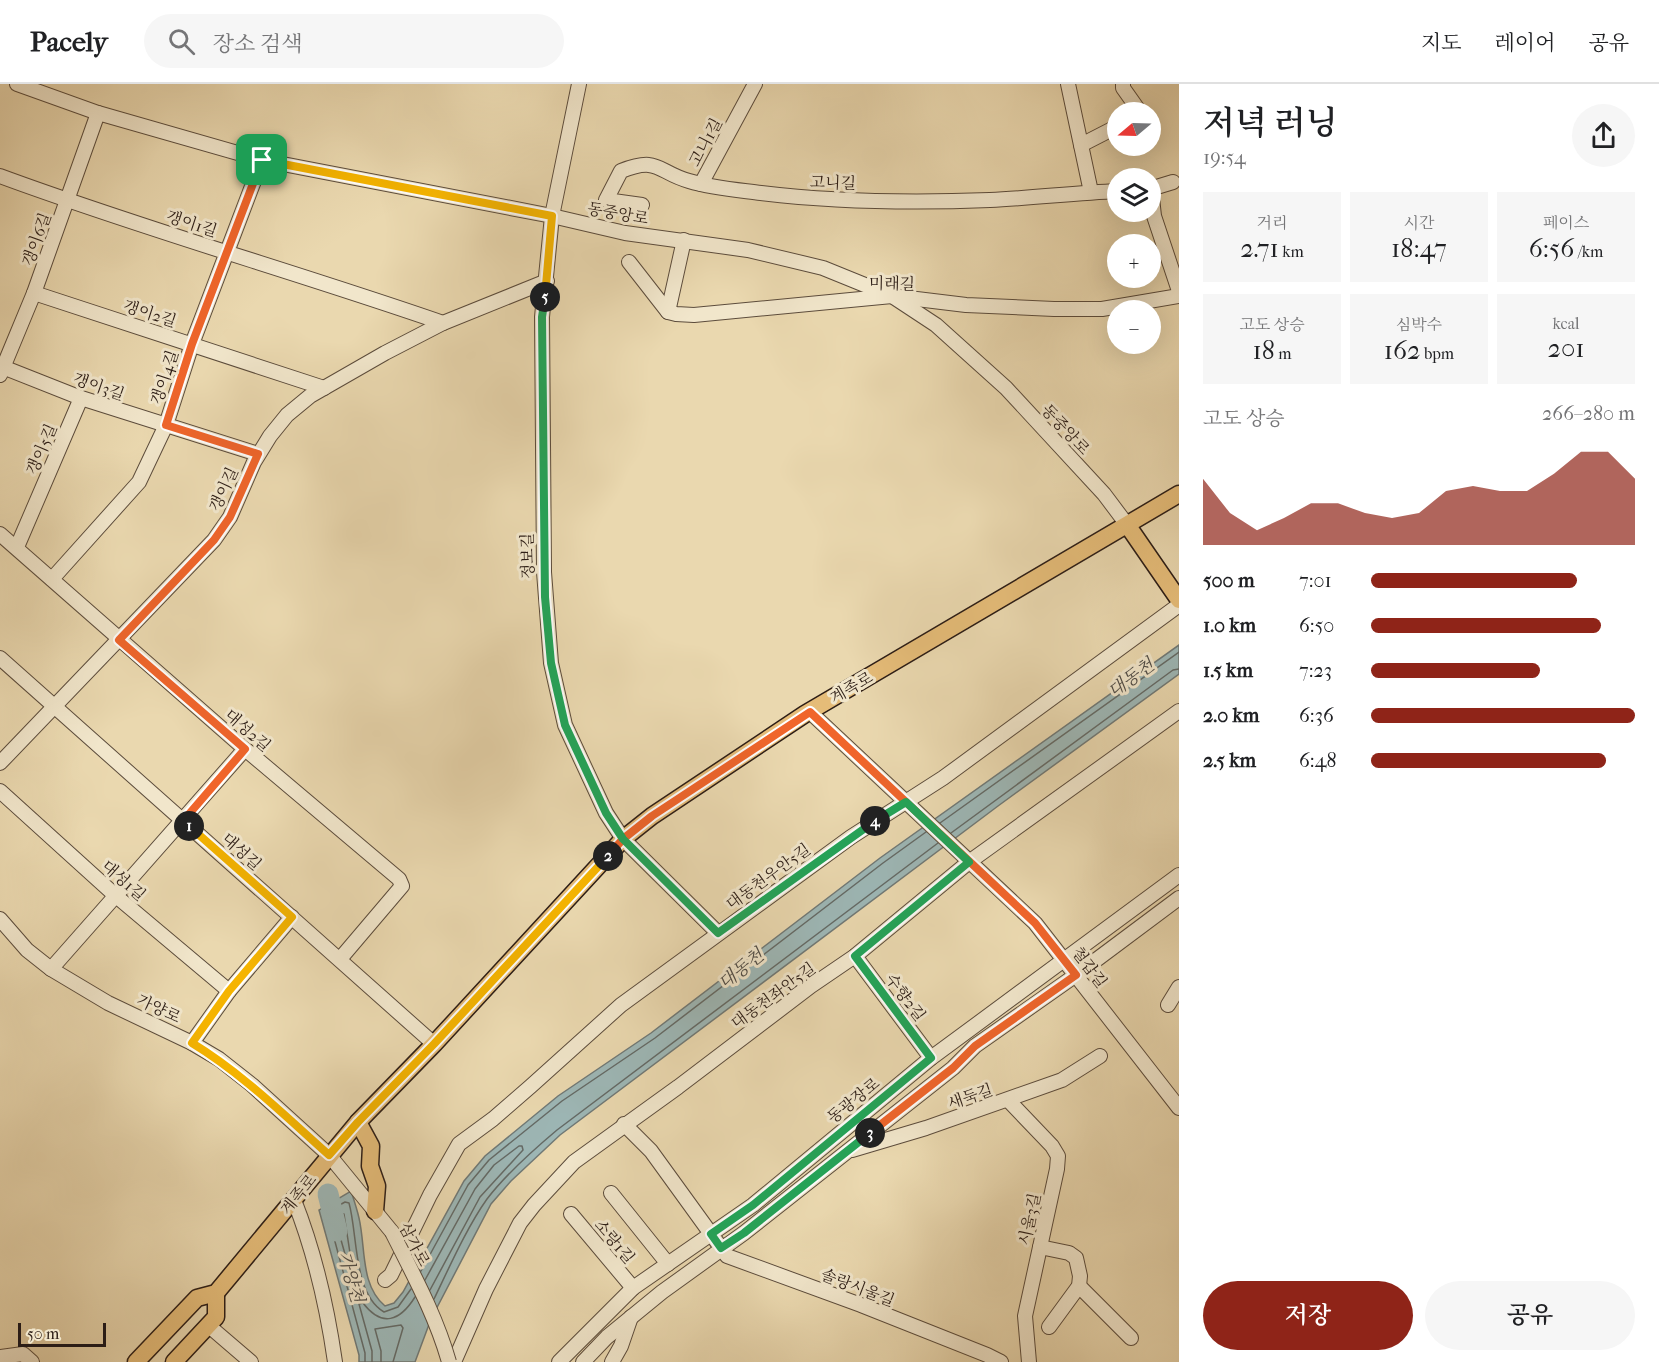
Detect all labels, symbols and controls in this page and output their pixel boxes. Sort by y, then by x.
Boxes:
search box [144,14,564,68]
text: Pacely [30,25,108,58]
icon: search [165,25,198,58]
text: 장소 검색 [213,31,302,57]
text: 지도 [1421,31,1462,55]
text: 레이어 [1495,31,1555,55]
text: 공유 [1588,31,1629,55]
north arrow [1107,102,1161,156]
map controls [1107,102,1161,354]
text: 저녁 러닝 [1203,104,1338,143]
button: share [1572,104,1635,167]
street label: 고니1길 [685,115,726,170]
pin [236,134,287,185]
icon: arrive [245,143,278,176]
text: 19:54 [1203,146,1246,169]
button: layers [1107,168,1161,222]
street label: 고니길 [809,172,856,193]
street label: 동중앙로 [586,199,651,228]
street label: 갱이1길 [164,206,220,241]
street label: 갱이6길 [18,210,55,268]
text: 거리 [1257,213,1287,232]
text: 시간 [1404,213,1434,232]
text: 페이스 [1543,213,1589,232]
text: 2.71 [1240,233,1279,264]
text: 18:47 [1391,233,1447,264]
text: 6:56 [1529,233,1574,264]
button: + [1107,234,1161,288]
text: km [1279,242,1304,261]
text: /km [1574,242,1603,261]
street label: 미래길 [869,274,915,293]
pin: 5 [530,282,560,312]
text: 5 [542,287,548,306]
street label: 갱이2길 [121,296,179,331]
button: − [1107,300,1161,354]
text: kcal [1553,314,1579,333]
text: 고도 상승 [1239,315,1305,334]
text: 심박수 [1396,315,1442,334]
text: 201 [1548,333,1584,364]
text: 18 [1252,335,1275,366]
text: 162 [1384,335,1420,366]
text: m [1275,344,1292,363]
text: bpm [1420,344,1454,363]
street label: 갱이4길 [147,348,182,407]
street label: 갱이3길 [71,369,127,404]
street label: 동중앙로 [1038,400,1094,459]
text: 266–280 m [1542,402,1635,425]
text: 고도 상승 [1203,407,1285,430]
street label: 갱이5길 [22,421,61,477]
street label: 갱이길 [205,464,242,514]
street label: 정보길 [518,533,537,579]
text: 500 m [1203,569,1255,592]
text: 7:01 [1299,569,1332,592]
text: 1.0 km [1203,614,1256,637]
text: 6:50 [1299,614,1334,637]
water label: 대동천 [1104,654,1160,702]
text: 1.5 km [1203,659,1253,682]
text: 7:23 [1299,659,1332,682]
street label: 계족로 [826,667,877,707]
text: 2.0 km [1203,704,1259,727]
text: 6:36 [1299,704,1334,727]
street label: 대성2길 [221,705,275,755]
text: 2.5 km [1203,749,1256,772]
text: 6:48 [1299,749,1337,772]
pin: 4 [860,806,890,836]
pin: 1 [174,811,204,841]
text: 4 [870,811,880,830]
text: 1 [186,816,192,835]
street label: 대성길 [218,829,265,874]
street label: 대동천우안5길 [722,839,814,913]
pin: 2 [593,841,623,871]
text: 2 [604,846,612,865]
street label: 대성1길 [98,856,150,905]
street label: 철갑길 [1068,943,1111,992]
water label: 대동천 [714,944,769,994]
street label: 대동천좌안5길 [727,958,819,1032]
street label: 수향2길 [882,970,930,1025]
street label: 가양로 [134,990,184,1027]
street label: 동광장로 [823,1073,884,1127]
street label: 새둑길 [945,1080,995,1113]
pin: 3 [855,1118,885,1148]
text: 3 [867,1123,873,1142]
street label: 계족로 [276,1170,321,1218]
street label: 시울3길 [1015,1191,1044,1247]
street label: 소랑1길 [591,1215,639,1267]
street label: 삼가로 [395,1219,434,1270]
water label: 가양천 [333,1249,368,1307]
street label: 솔랑시울길 [818,1265,897,1310]
button: 저장 [1203,1281,1413,1350]
button: 공유 [1425,1281,1635,1350]
scale bar [18,1320,106,1348]
text: 50 m [27,1324,59,1343]

